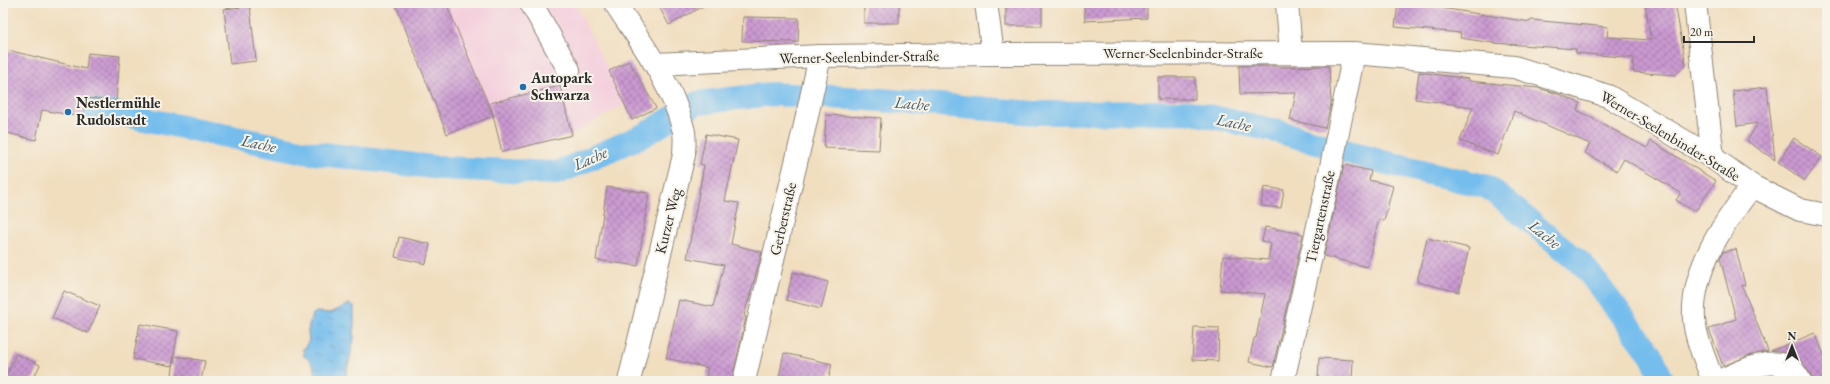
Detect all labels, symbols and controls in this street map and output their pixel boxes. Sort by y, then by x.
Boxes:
scale bar [1684,18,1754,44]
text: 20 m [1690,24,1714,40]
street label: Werner-Seelenbinder-Straße [1103,43,1263,62]
street label: Werner-Seelenbinder-Straße [779,46,939,67]
place label: Autopark Schwarza [530,68,593,104]
marker: Autopark Schwarza [518,82,528,92]
street label: Werner-Seelenbinder-Straße [1597,86,1744,185]
water label: Lache [893,91,931,116]
place label: Nestlermühle Rudolstadt [76,93,161,129]
marker: Nestlermühle Rudolstadt [63,107,73,117]
water label: Lache [1214,108,1254,137]
water label: Lache [239,129,279,158]
water label: Lache [569,141,611,176]
street label: Tiergartenstraße [1300,169,1339,265]
street label: Gerberstraße [765,180,800,257]
street label: Kurzer Weg [650,185,685,256]
water label: Lache [1524,215,1565,254]
north arrow [1772,326,1812,366]
text: N [1788,329,1797,343]

